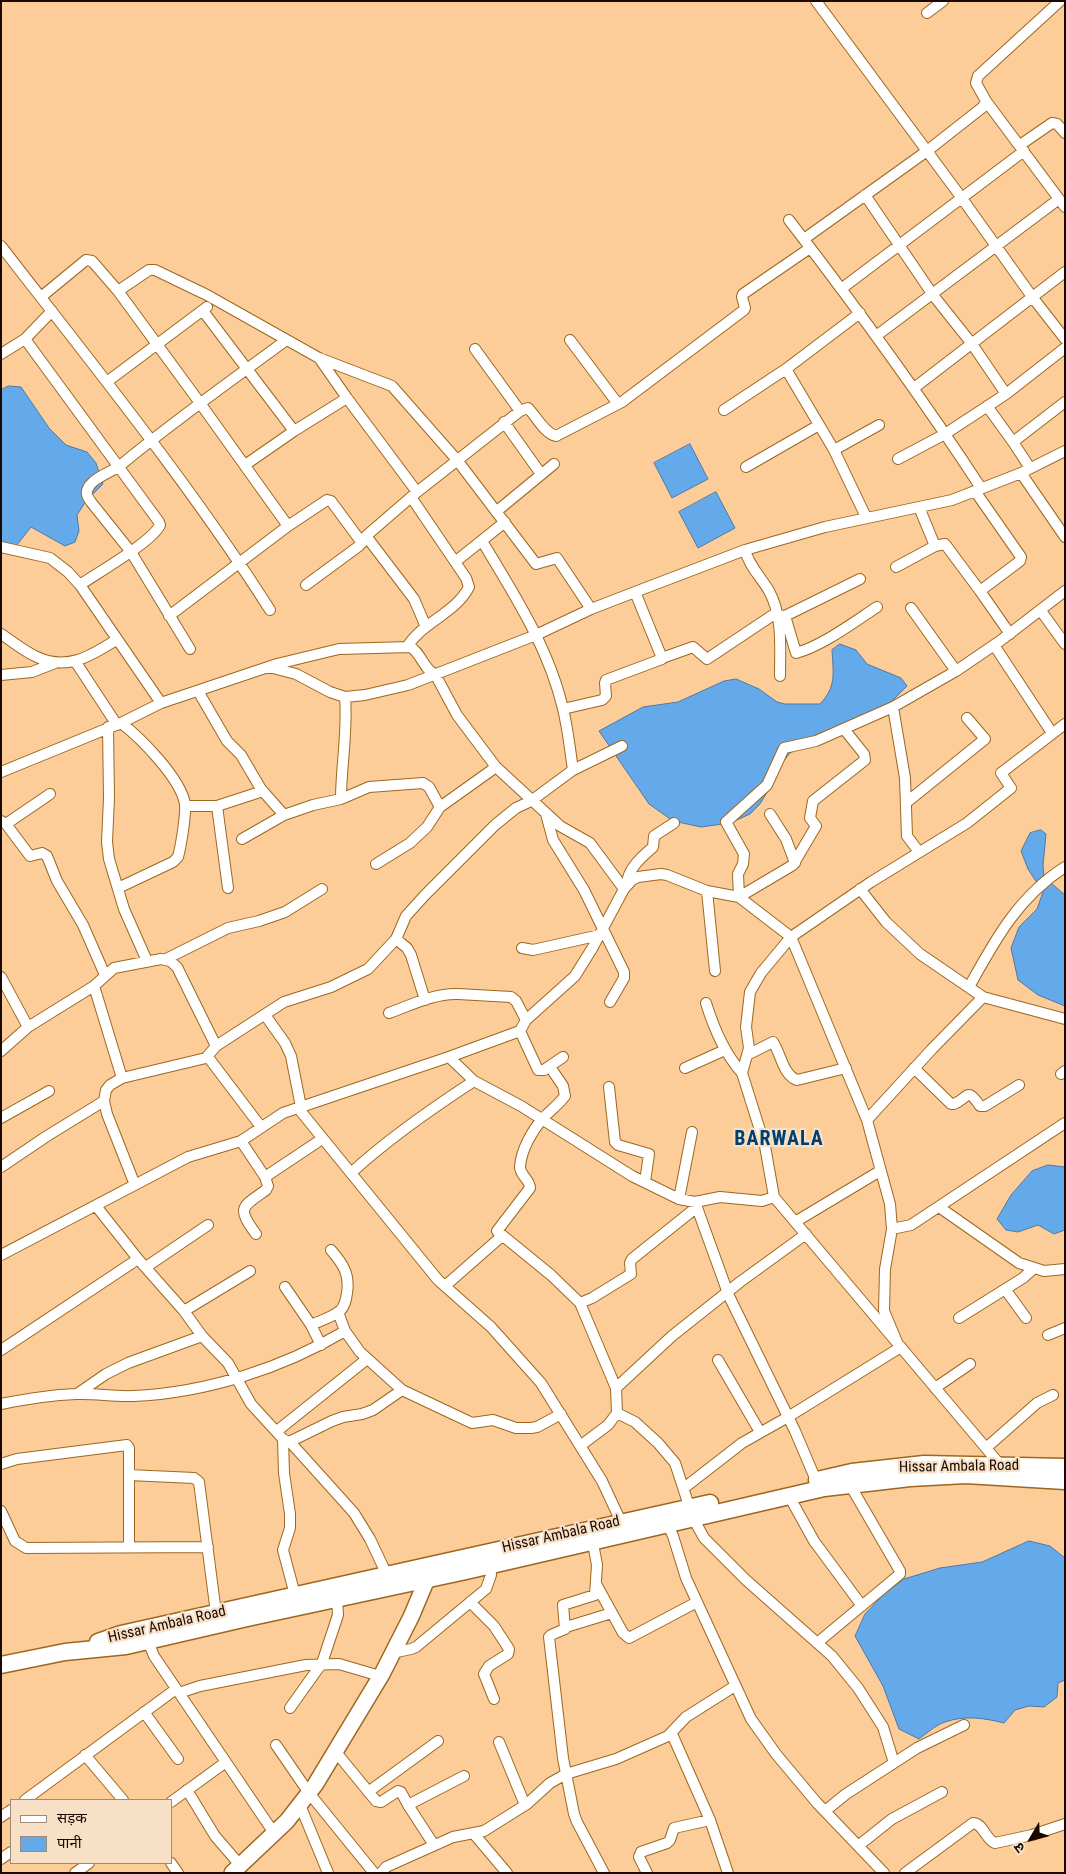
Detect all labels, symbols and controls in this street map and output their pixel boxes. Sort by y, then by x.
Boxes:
district label: BARWALA [733,1128,825,1152]
street label: Hissar Ambala Road [899,1457,1019,1477]
street label: Hissar Ambala Road [500,1513,622,1557]
street label: Hissar Ambala Road [106,1603,228,1647]
legend [10,1799,172,1864]
text: सड़क [57,1809,87,1827]
north arrow [1006,1814,1056,1864]
text: पानी [57,1834,82,1852]
text: उ [1010,1840,1028,1856]

